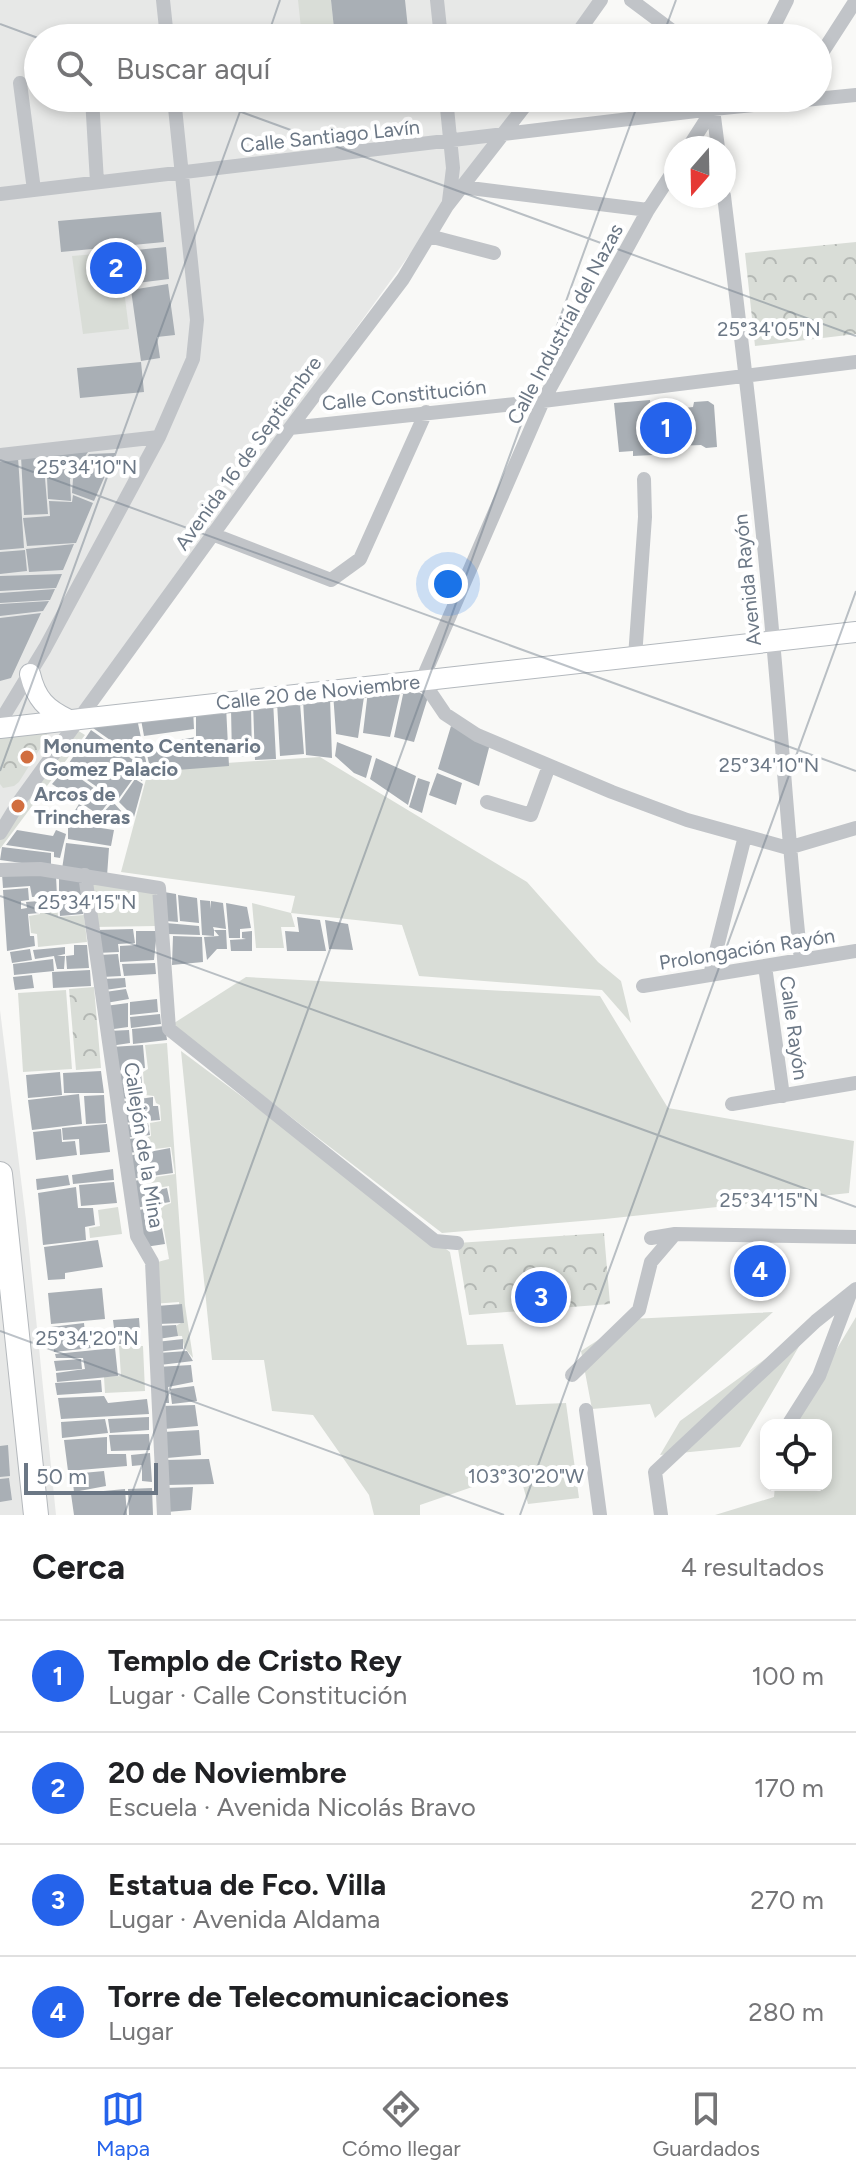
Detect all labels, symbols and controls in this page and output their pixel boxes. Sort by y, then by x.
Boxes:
search box [24,24,832,112]
icon: search [52,46,96,90]
text: Buscar aquí [116,50,270,87]
street label: Calle Santiago Lavín [239,115,421,157]
north arrow [664,136,736,208]
street label: Calle Industrial del Nazas [502,220,628,428]
pin: 2 [90,238,142,298]
text: 25°34'05"N [717,317,821,341]
street label: Avenida 16 de Septiembre [170,351,326,555]
street label: Calle Constitución [321,374,487,416]
pin: 1 [640,398,692,458]
text: 25°34'10"N [37,455,137,479]
street label: Avenida Rayón [728,513,766,647]
your location [428,564,468,604]
street label: Calle 20 de Noviembre [215,669,421,715]
place label: Monumento Centenario Gomez Palacio [43,734,261,781]
marker: Monumento Centenario Gomez Palacio [18,748,36,766]
text: 25°34'10"N [719,753,819,777]
place label: Arcos de Trincheras [34,782,130,829]
marker: Arcos de Trincheras [9,797,27,815]
text: 25°34'15"N [38,890,137,914]
street label: Prolongación Rayón [657,923,837,975]
street label: Calle Rayón [775,974,813,1082]
street label: Callejón de la Mina [119,1060,169,1230]
text: 25°34'15"N [720,1188,819,1212]
pin: 4 [734,1241,786,1301]
pin: 3 [515,1267,567,1327]
text: 25°34'20"N [35,1326,139,1350]
map controls [760,1419,832,1491]
button: locate [760,1419,832,1491]
scale bar [24,1459,158,1495]
text: 50 m [36,1463,87,1490]
text: 103°30'20"W [468,1464,584,1488]
text: Cerca [32,1547,125,1588]
text: 4 resultados [681,1551,824,1583]
text: Templo de Cristo Rey [108,1642,402,1679]
text: 1 [53,1660,63,1692]
text: 100 m [751,1660,824,1692]
text: Lugar · Calle Constitución [108,1679,407,1711]
text: 20 de Noviembre [108,1754,347,1791]
text: 2 [50,1772,66,1804]
text: 170 m [754,1772,824,1804]
text: Escuela · Avenida Nicolás Bravo [108,1791,476,1823]
text: Estatua de Fco. Villa [108,1866,386,1903]
text: 3 [51,1884,65,1916]
text: 270 m [750,1884,824,1916]
text: Lugar · Avenida Aldama [108,1903,380,1935]
text: Torre de Telecomunicaciones [108,1978,509,2015]
text: 4 [50,1996,66,2028]
text: 280 m [748,1996,824,2028]
text: Lugar [108,2015,173,2047]
tab: Mapa [96,2087,150,2162]
tab: Cómo llegar [342,2087,461,2162]
tab: Guardados [652,2087,760,2162]

